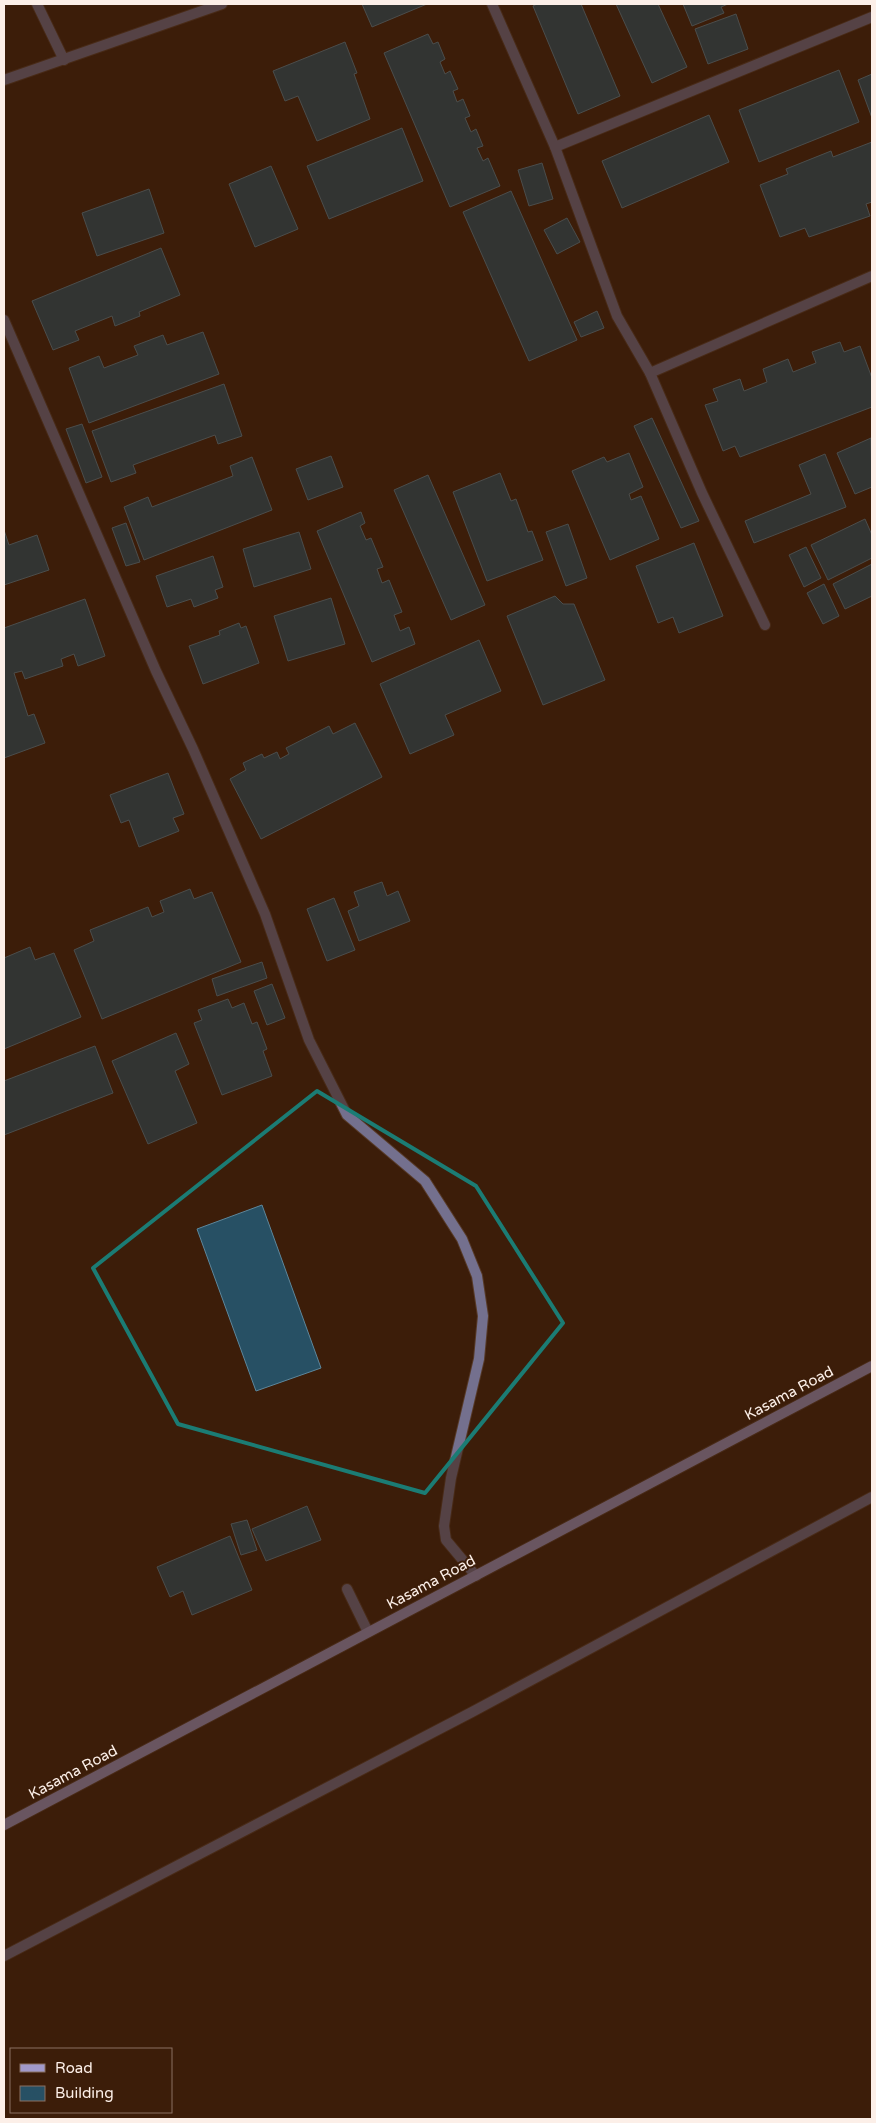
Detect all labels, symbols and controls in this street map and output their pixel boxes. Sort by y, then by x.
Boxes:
street label: Kasama Road [742,1362,836,1424]
street label: Kasama Road [384,1551,478,1613]
street label: Kasama Road [26,1741,120,1803]
legend [10,2048,172,2113]
text: Road [55,2059,93,2077]
text: Building [55,2084,114,2102]

